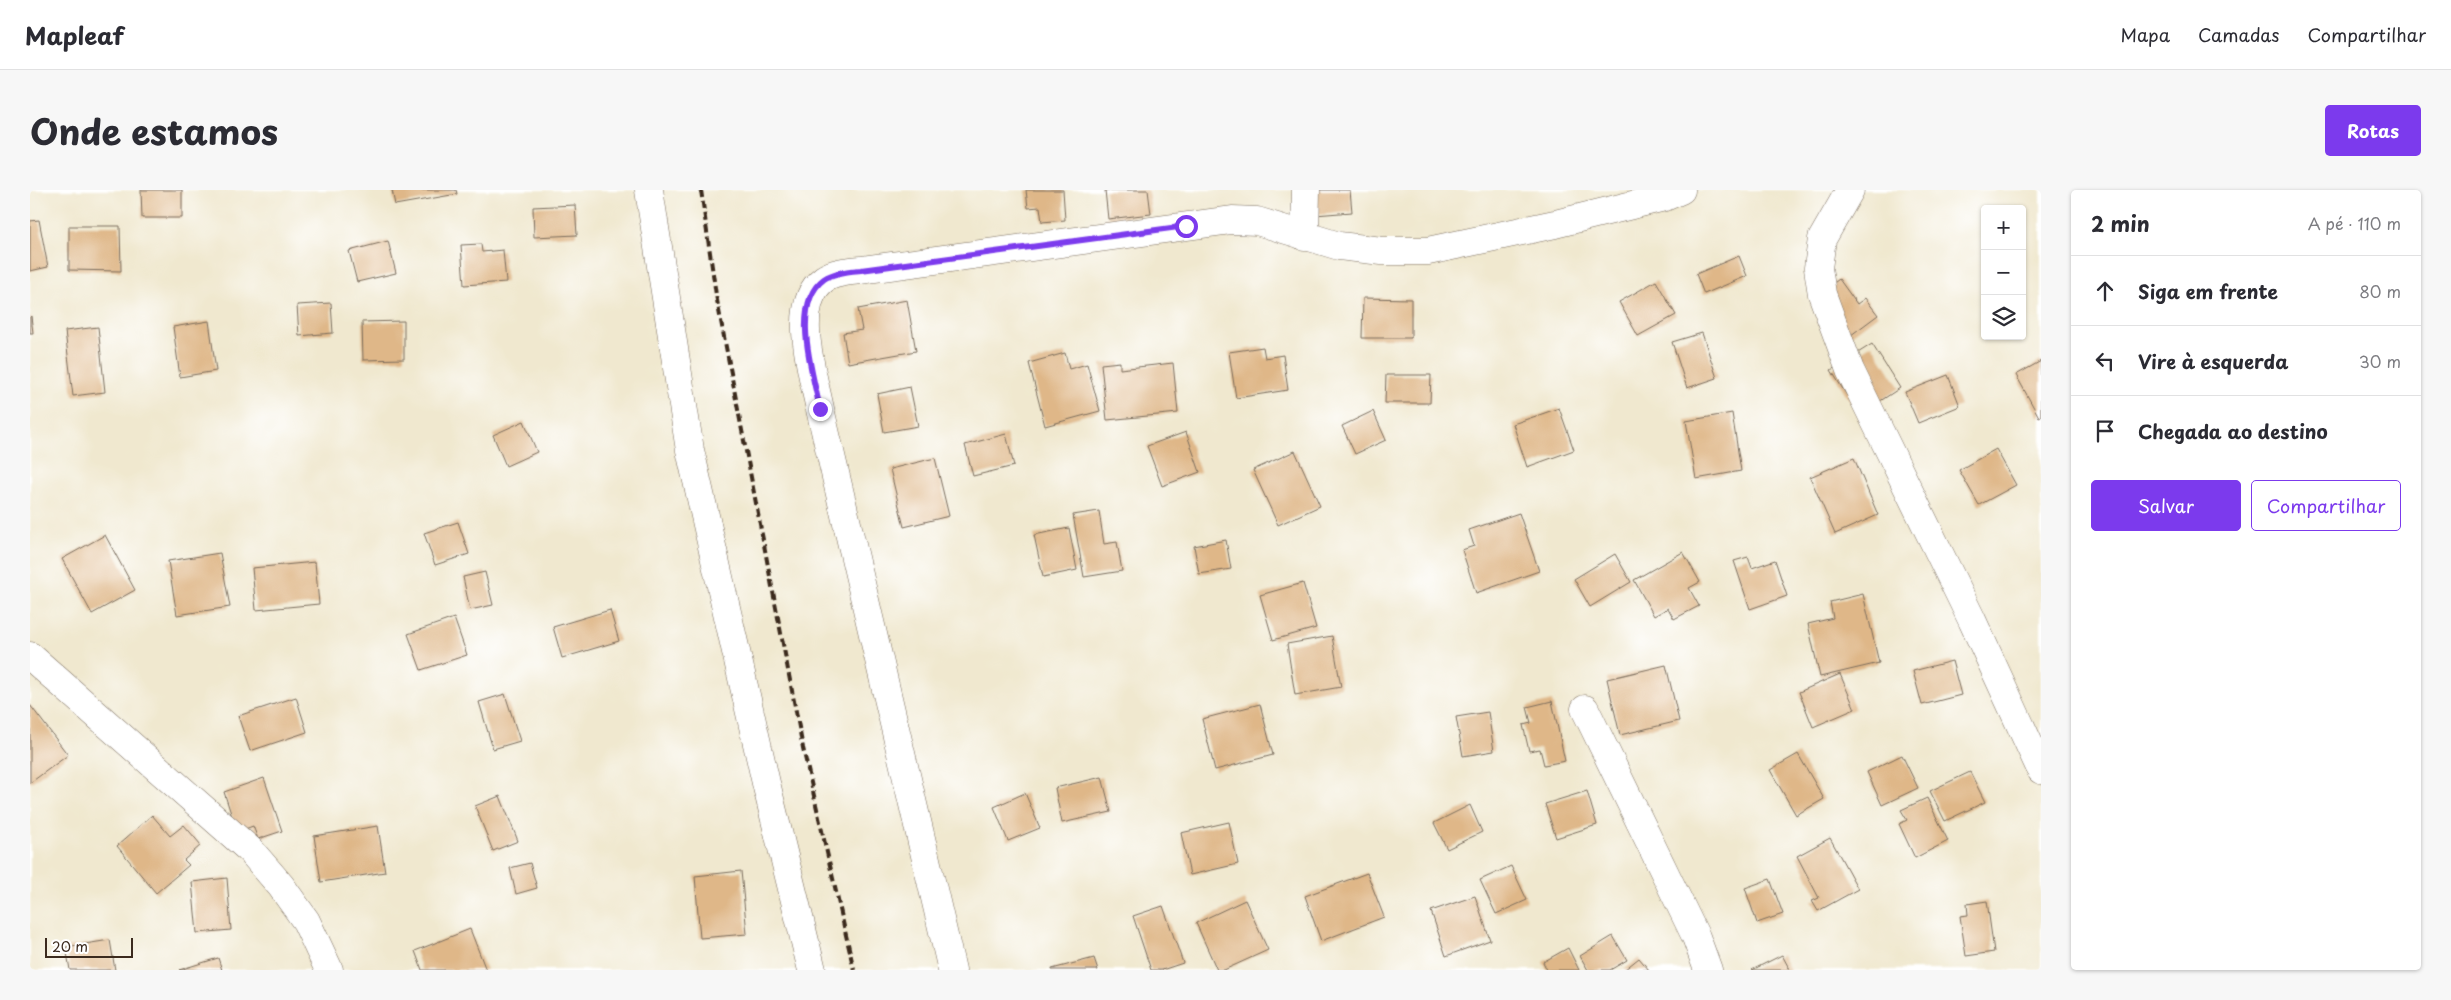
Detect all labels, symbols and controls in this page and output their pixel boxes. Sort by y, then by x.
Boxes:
text: Mapleaf [25,17,124,53]
text: Mapa [2120,21,2170,48]
text: Camadas [2198,21,2280,48]
text: Compartilhar [2308,21,2426,48]
text: Onde estamos [30,104,278,157]
button: Rotas [2325,105,2421,156]
map controls [1981,205,2026,340]
button: + [1981,205,2026,250]
text: 2 min [2091,207,2150,239]
text: A pé · 110 m [2308,211,2401,235]
route start [1175,215,1198,238]
button: − [1981,250,2026,295]
icon: ahead [2091,277,2119,305]
text: Siga em frente [2138,277,2278,305]
text: 80 m [2359,279,2401,303]
button: layers [1981,295,2026,340]
icon: left [2091,347,2119,375]
text: Vire à esquerda [2138,347,2289,375]
text: 30 m [2359,349,2401,373]
route end [809,398,832,421]
icon: arrive [2091,417,2119,445]
text: Chegada ao destino [2138,417,2328,445]
button: Salvar [2091,480,2241,531]
button: Compartilhar [2251,480,2401,531]
scale bar [45,935,132,958]
text: 20 m [52,936,88,957]

